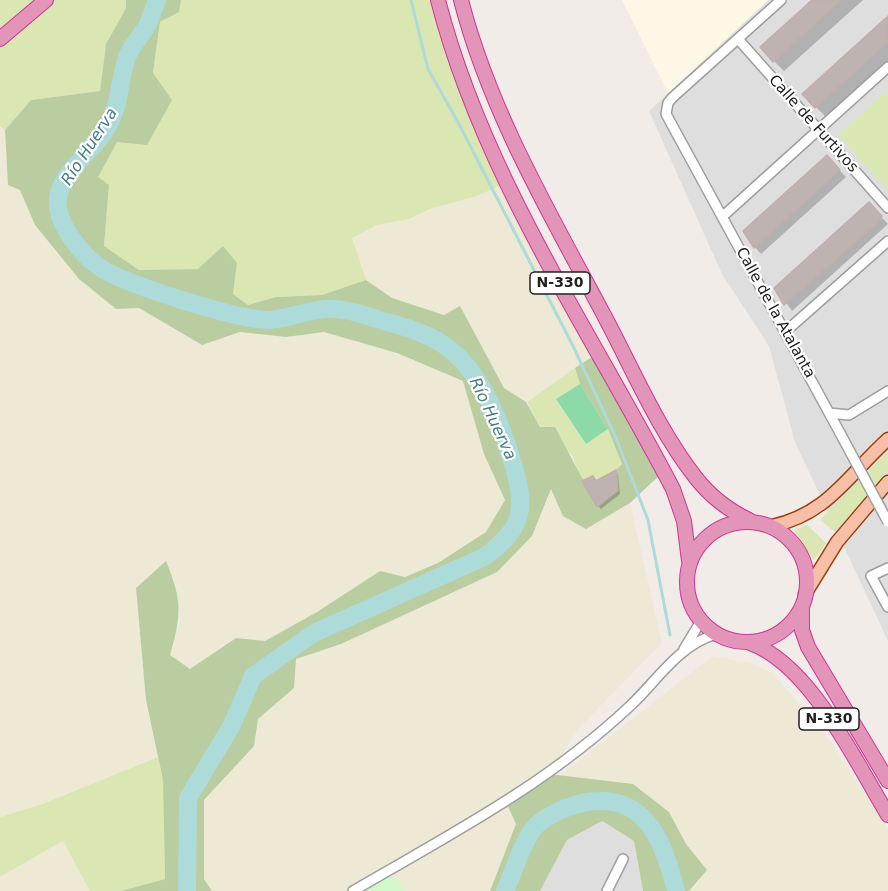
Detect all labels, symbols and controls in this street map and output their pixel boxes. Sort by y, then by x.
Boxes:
street label: Calle de Furtivos [765,72,861,176]
water label: Río Huerva [58,105,122,189]
street label: Calle de la Atalanta [732,245,818,381]
road number: N-330 [530,272,590,294]
water label: Río Huerva [465,375,519,463]
road number: N-330 [799,708,859,730]

